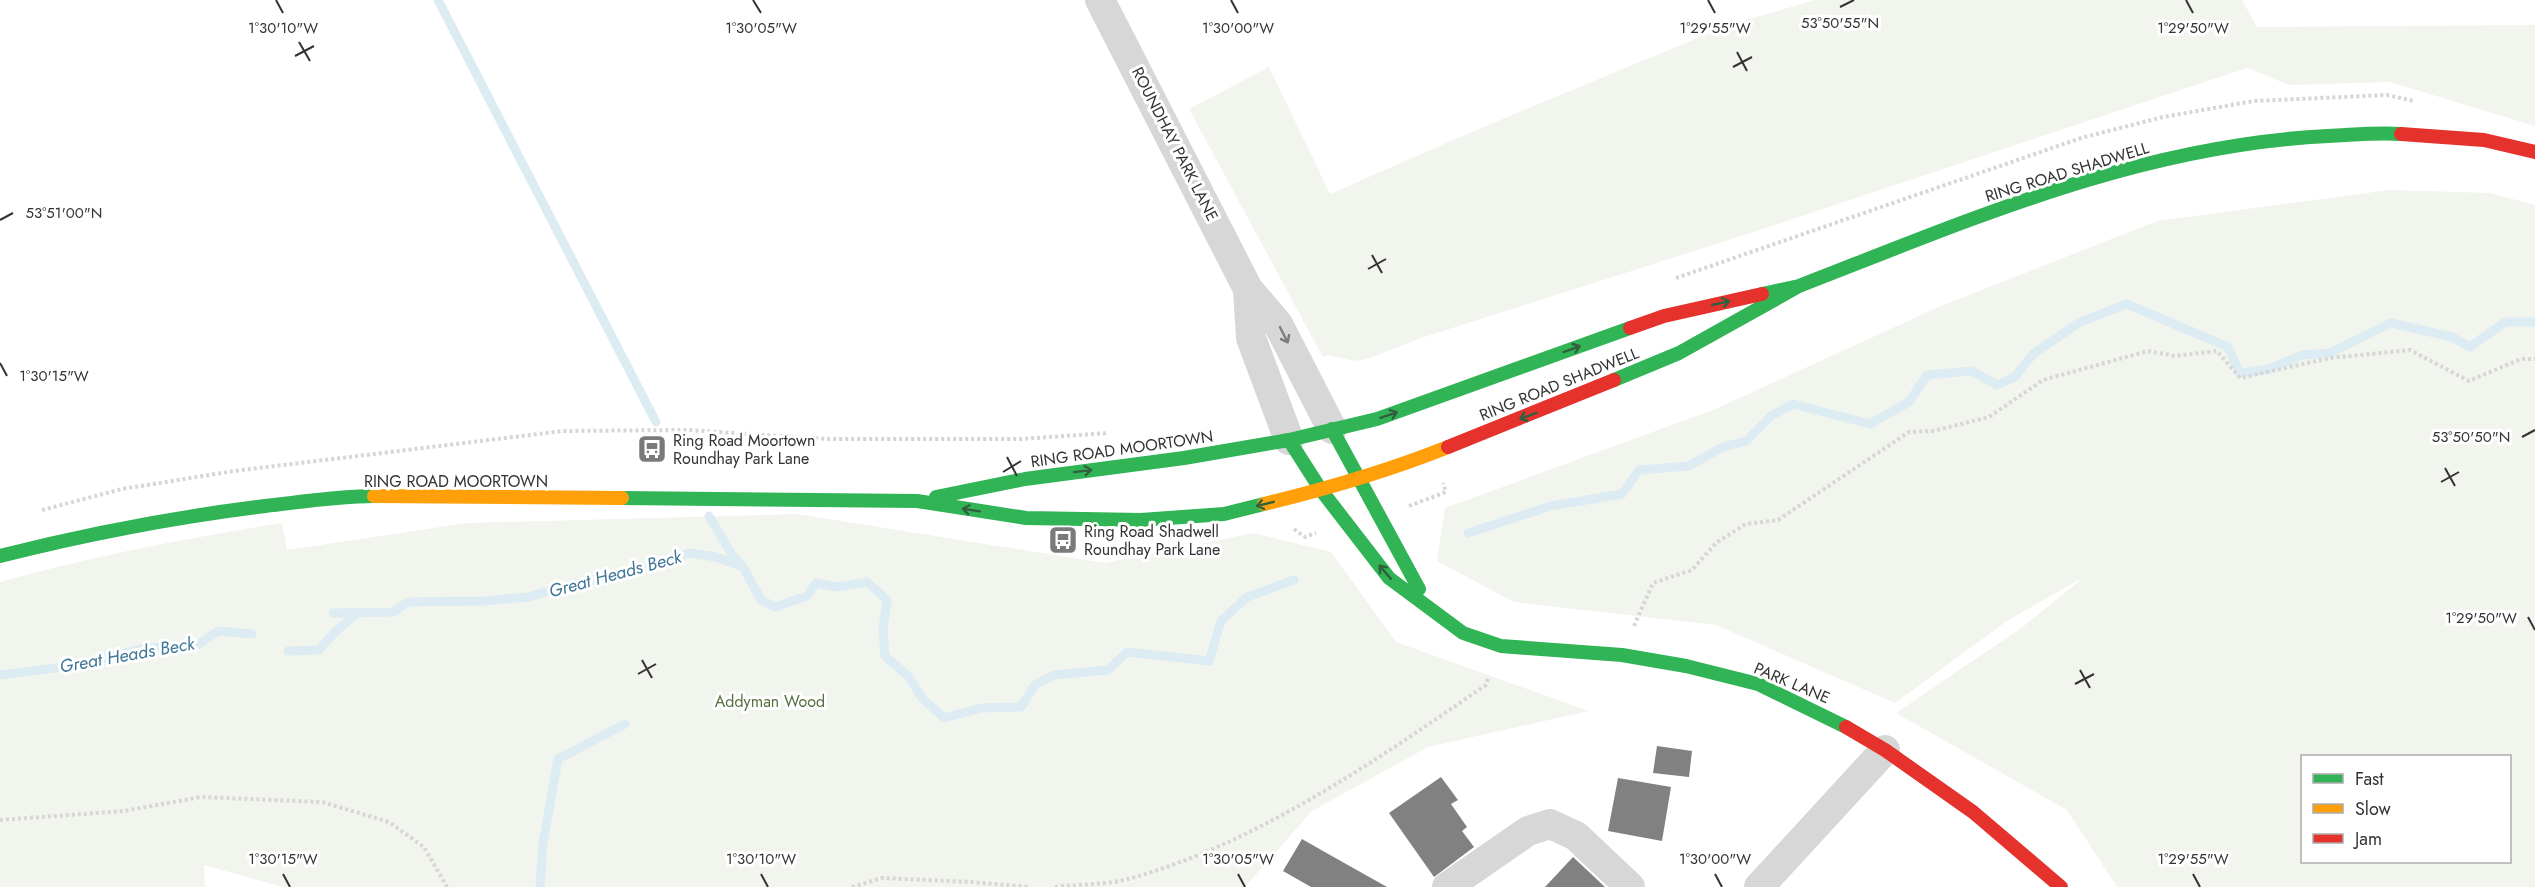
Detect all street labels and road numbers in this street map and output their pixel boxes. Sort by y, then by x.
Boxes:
street label: ROUNDHAY PARK LANE [1126,63,1224,225]
street label: RING ROAD SHADWELL [1982,136,2152,208]
street label: RING ROAD SHADWELL [1476,341,1643,427]
street label: RING ROAD MOORTOWN [1029,425,1215,473]
street label: RING ROAD MOORTOWN [364,470,548,493]
street label: PARK LANE [1750,657,1834,709]

